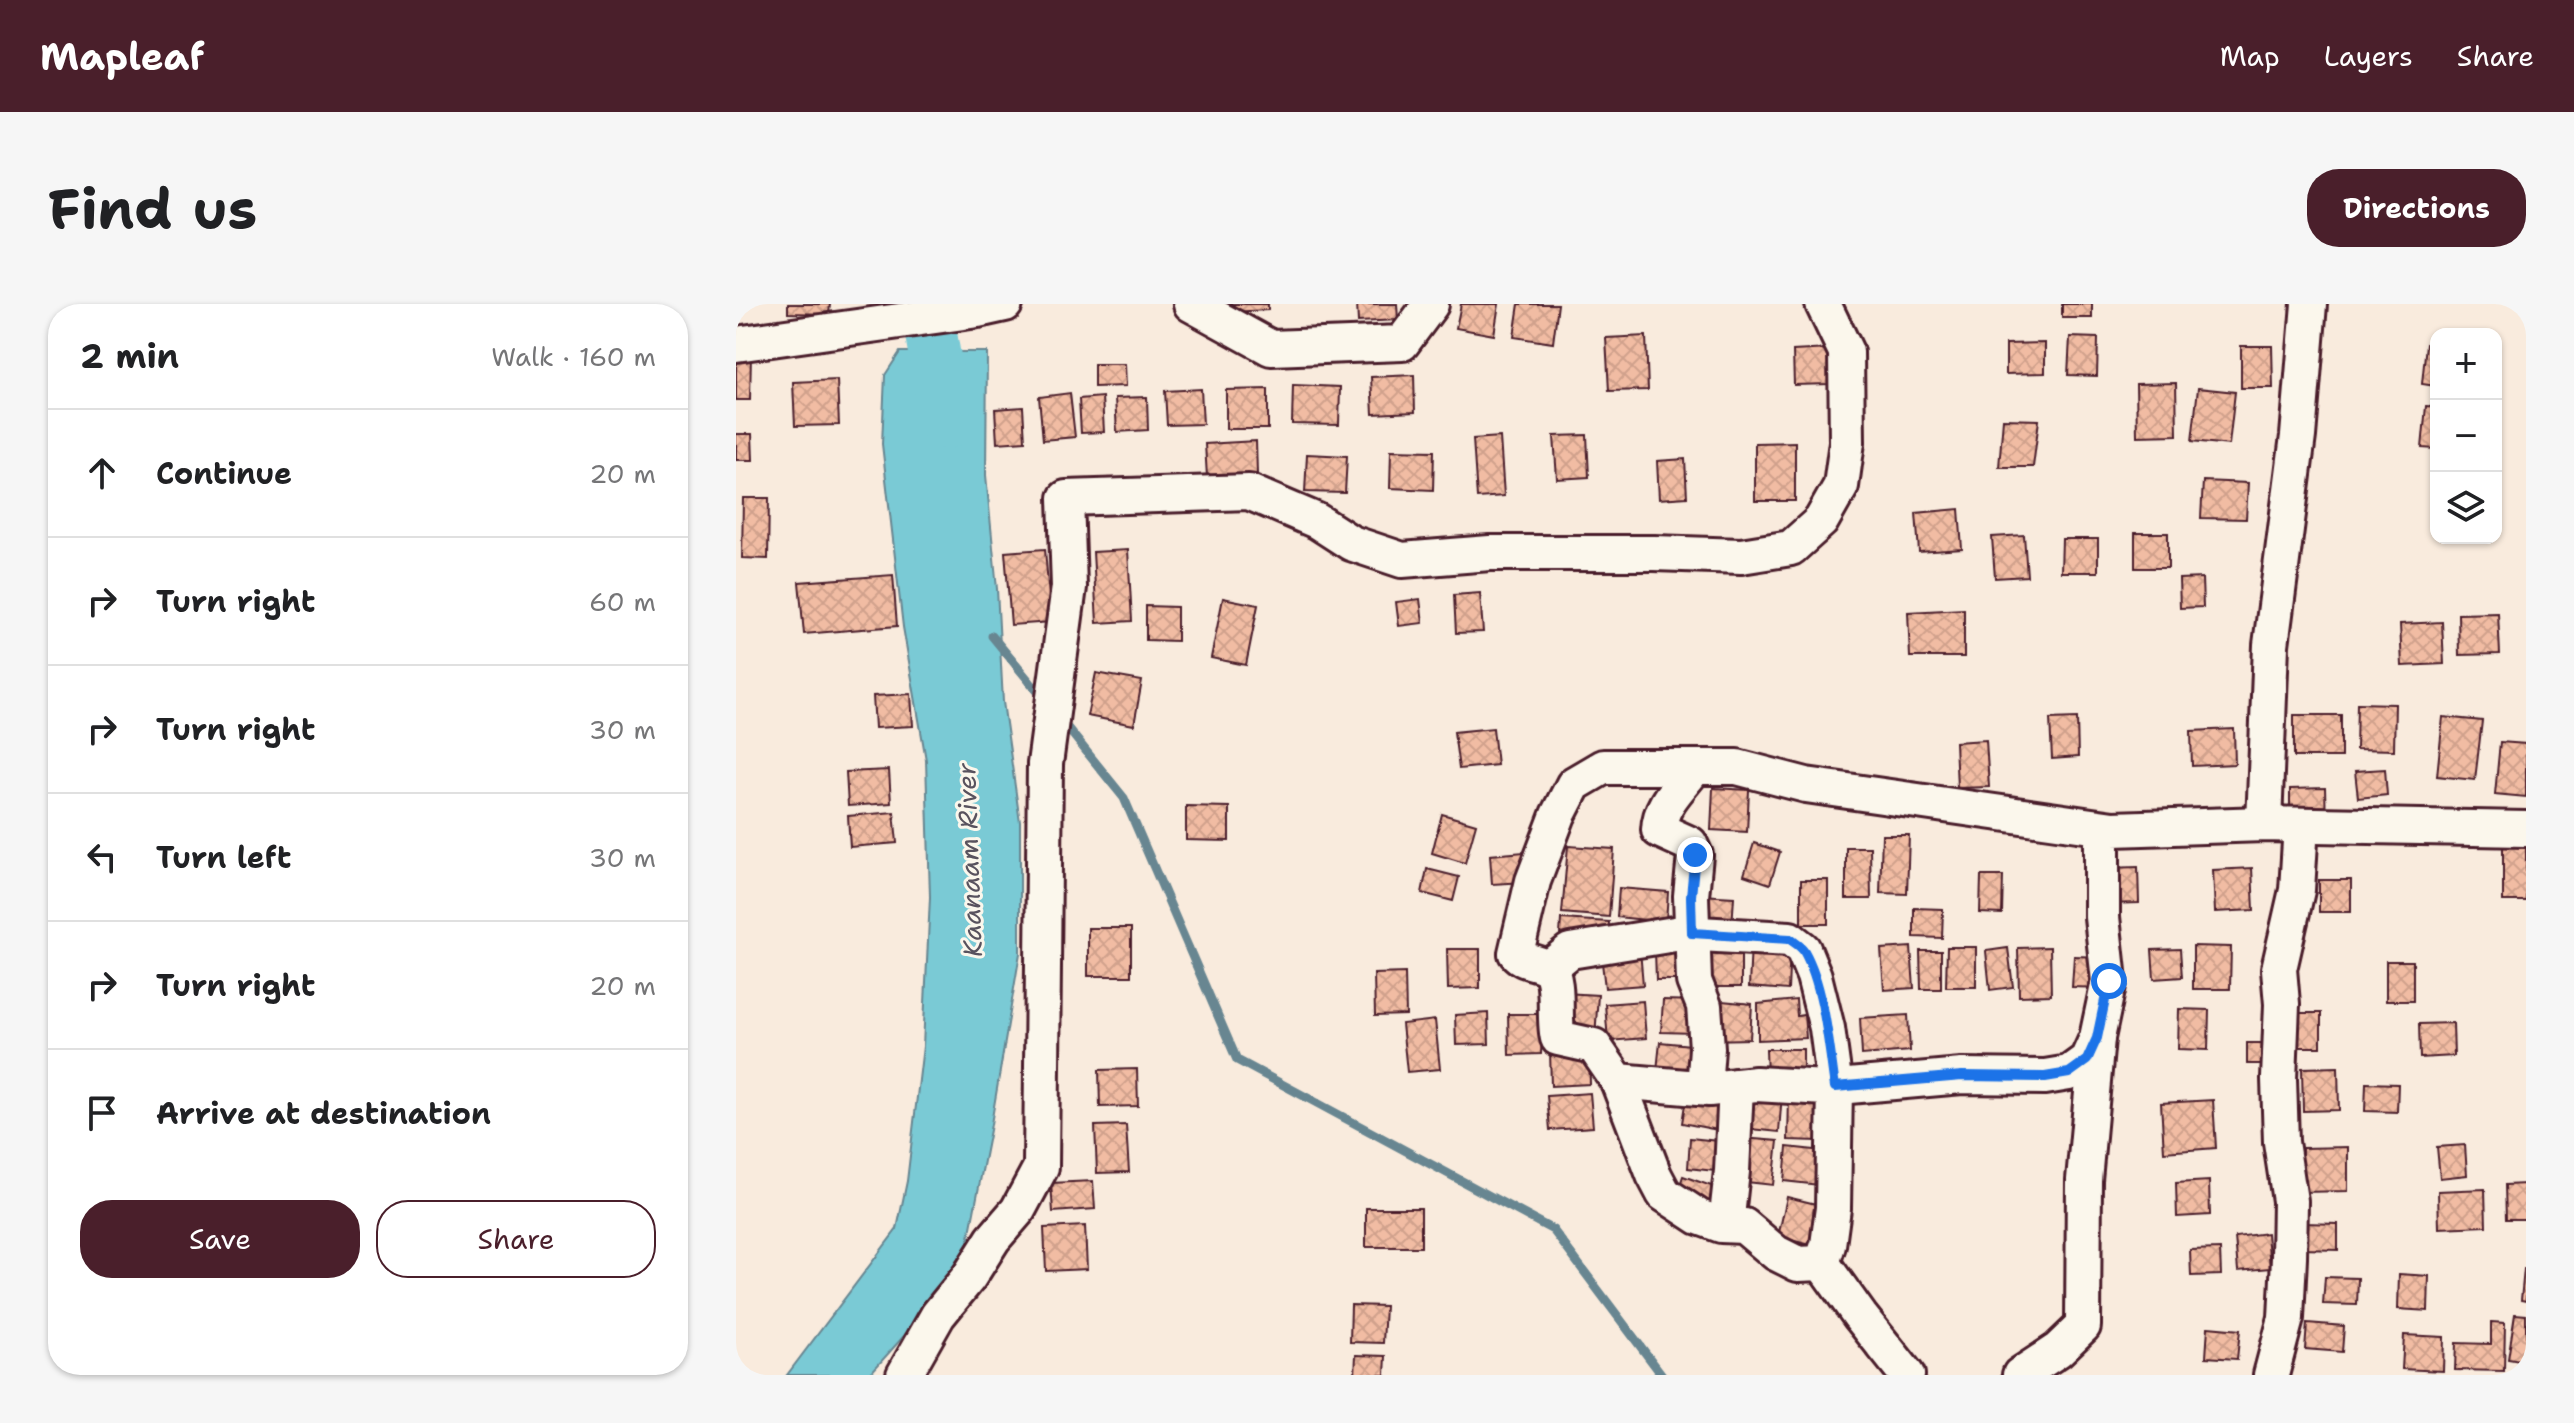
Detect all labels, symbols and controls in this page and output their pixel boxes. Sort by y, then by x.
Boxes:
text: Mapleaf [40,31,205,82]
text: Map [2220,37,2280,75]
text: Layers [2324,37,2413,75]
text: Share [2457,37,2534,75]
button: Directions [2307,169,2526,247]
text: Find us [48,171,257,246]
map controls [2430,328,2502,544]
button: + [2430,328,2502,400]
text: 2 min [80,333,179,379]
text: Walk · 160 m [491,339,656,374]
button: − [2430,400,2502,472]
icon: ahead [80,451,124,495]
text: Continue [156,453,292,494]
text: 20 m [589,456,656,491]
button: layers [2430,472,2502,544]
icon: right [80,579,124,623]
text: Turn right [156,581,315,622]
text: 60 m [589,584,656,619]
icon: right [80,707,124,751]
text: Turn right [156,709,315,750]
text: 30 m [589,712,656,747]
water label: Kaanaam River [948,762,990,958]
icon: left [80,835,124,879]
text: Turn left [156,837,291,878]
route end [1677,837,1713,873]
text: 30 m [589,840,656,875]
icon: right [80,963,124,1007]
route start [2091,963,2127,999]
text: Turn right [156,965,315,1006]
text: 20 m [589,968,656,1003]
icon: arrive [80,1091,124,1135]
text: Arrive at destination [156,1093,491,1134]
button: Save [80,1200,360,1278]
button: Share [376,1200,656,1278]

